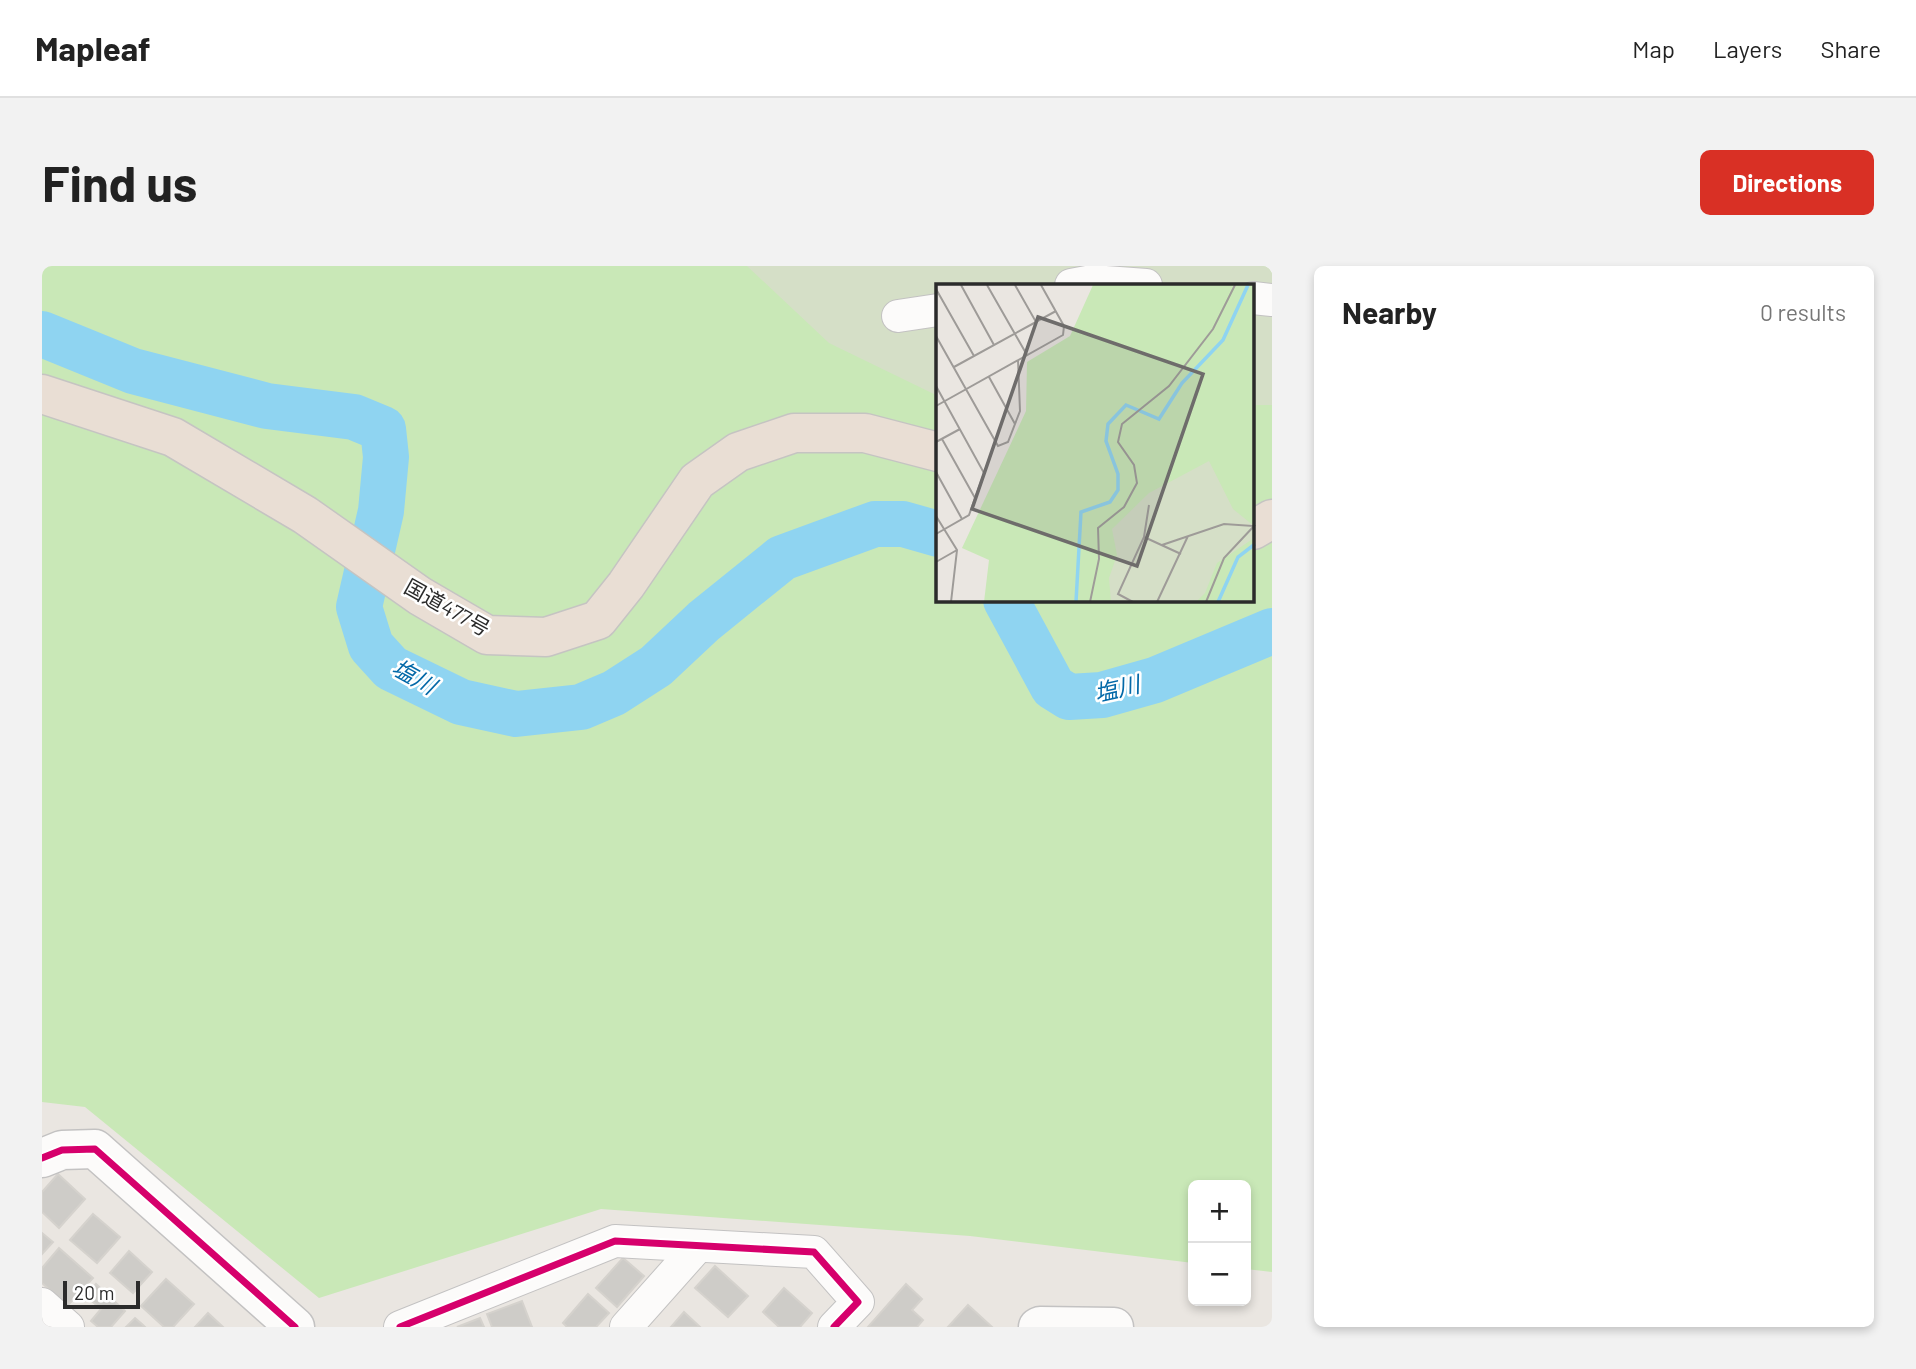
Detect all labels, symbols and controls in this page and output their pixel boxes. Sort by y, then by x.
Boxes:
text: Mapleaf [35,28,151,68]
text: Map [1632,34,1675,63]
text: Layers [1713,34,1782,63]
text: Share [1820,34,1881,63]
button: Directions [1700,150,1874,215]
text: Find us [42,153,197,212]
inset map [936,284,1254,602]
text: Nearby [1342,294,1437,330]
text: 0 results [1760,298,1846,326]
street label: 国道477号 [401,573,495,640]
water label: 塩川 [388,653,444,701]
water label: 塩川 [1091,669,1145,707]
map controls [1188,1180,1251,1306]
button: + [1188,1180,1251,1243]
button: − [1188,1243,1251,1306]
scale bar [63,1278,140,1310]
text: 20 m [74,1281,114,1304]

